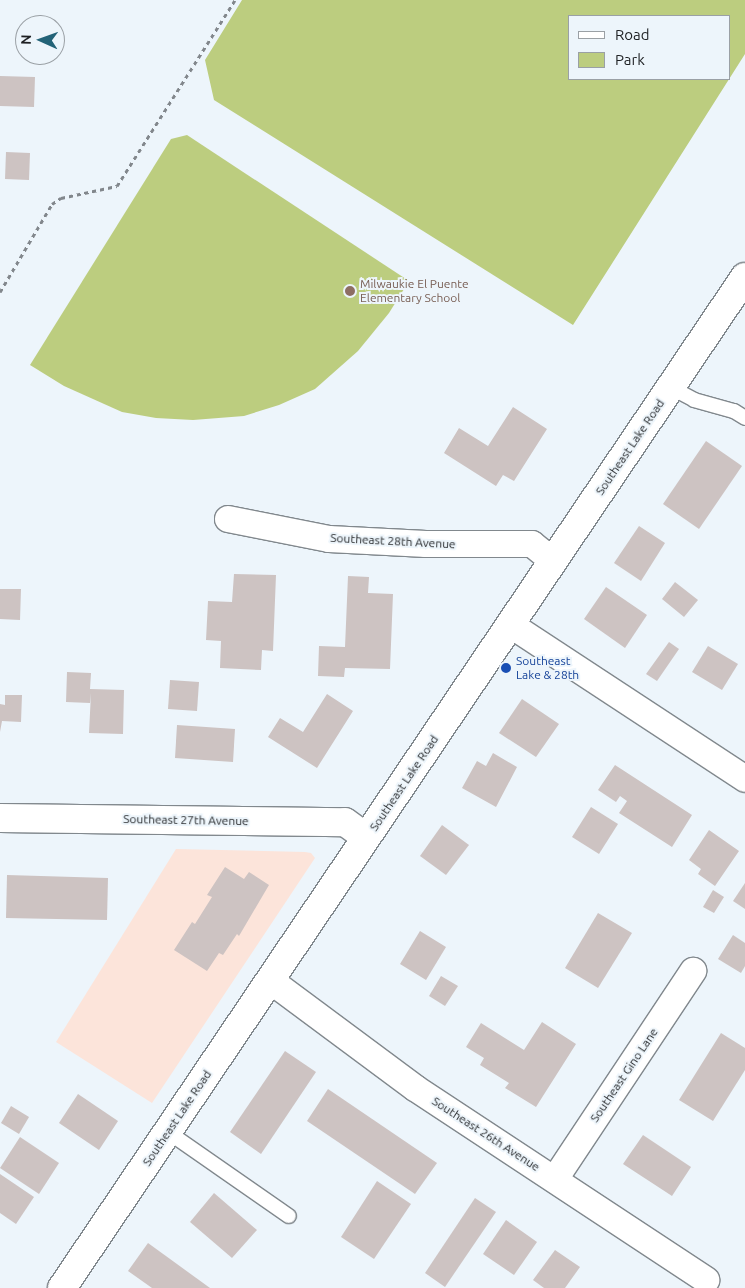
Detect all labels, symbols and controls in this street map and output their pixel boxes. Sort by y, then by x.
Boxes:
north arrow [15,15,65,65]
legend [568,15,730,80]
text: Road [615,26,650,43]
text: N [18,34,34,45]
text: Park [615,51,645,68]
place label: Milwaukie El Puente Elementary School [360,277,469,305]
marker: Milwaukie El Puente Elementary School [344,285,356,297]
street label: Southeast Lake Road [593,396,667,498]
street label: Southeast 28th Avenue [330,531,456,551]
place label: Southeast Lake & 28th [516,654,579,682]
marker: Southeast Lake & 28th [500,662,512,674]
street label: Southeast Lake Road [367,732,441,834]
street label: Southeast 27th Avenue [123,812,249,828]
street label: Southeast Gino Lane [587,1025,661,1125]
street label: Southeast Lake Road [140,1067,214,1169]
street label: Southeast 26th Avenue [429,1094,543,1174]

